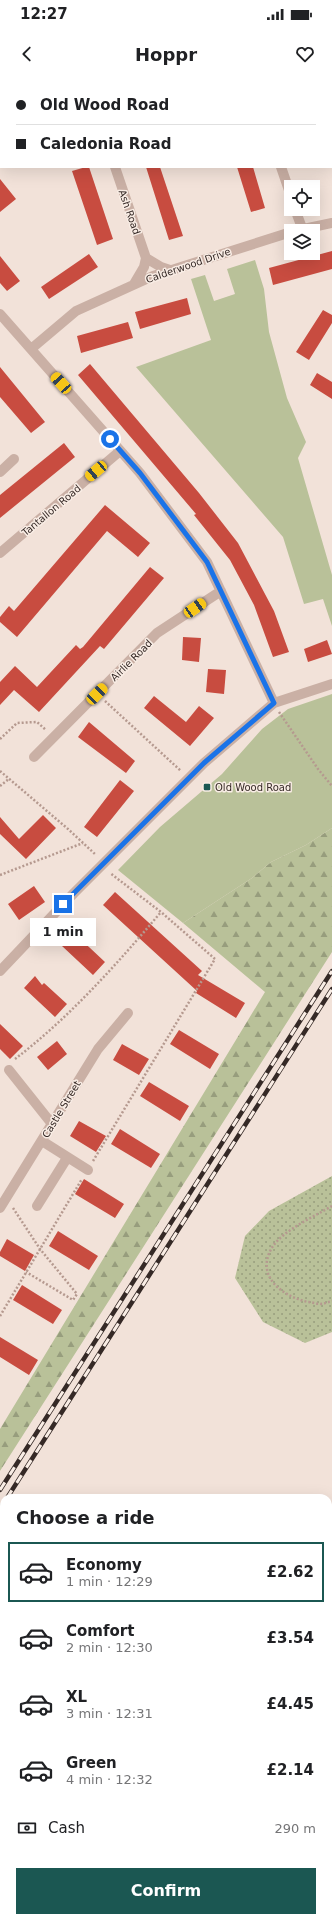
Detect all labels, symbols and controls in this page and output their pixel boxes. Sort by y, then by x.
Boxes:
text: 12:27 [20,5,68,23]
icon: back [16,43,38,65]
icon: heart [294,43,316,65]
text: Hoppr [135,44,197,65]
text: Old Wood Road [40,96,169,114]
text: Caledonia Road [40,135,171,153]
map controls [284,180,320,260]
button: locate [284,180,320,216]
street label: Ash Road [117,188,142,236]
button: layers [284,224,320,260]
street label: Calderwood Drive [144,246,232,285]
car [49,370,73,396]
route start [101,430,119,448]
car [83,459,109,483]
street label: Tantallon Road [19,483,83,539]
car [182,596,208,620]
street label: Airlie Road [108,637,154,683]
car [84,681,110,707]
marker: Old Wood Road [202,782,212,792]
place label: Old Wood Road [215,782,291,793]
route end [54,895,72,913]
callout: 1 min [30,918,96,946]
text: 1 min [43,924,83,939]
street label: Castle Street [40,1079,83,1140]
text: Choose a ride [16,1507,155,1528]
icon: car [18,1554,54,1590]
text: Economy [66,1556,142,1574]
text: £2.62 [267,1563,314,1581]
text: 1 min · 12:29 [66,1574,153,1589]
icon: car [18,1620,54,1656]
text: Comfort [66,1622,134,1640]
text: £3.54 [267,1629,314,1647]
text: 2 min · 12:30 [66,1640,153,1655]
icon: car [18,1686,54,1722]
text: XL [66,1688,87,1706]
text: £4.45 [267,1695,314,1713]
text: 3 min · 12:31 [66,1706,153,1721]
icon: car [18,1752,54,1788]
text: Green [66,1754,117,1772]
text: £2.14 [267,1761,314,1779]
text: 4 min · 12:32 [66,1772,153,1787]
icon: cash [16,1817,38,1839]
text: Cash [48,1819,85,1837]
text: 290 m [274,1821,316,1836]
button: Confirm [16,1868,316,1914]

